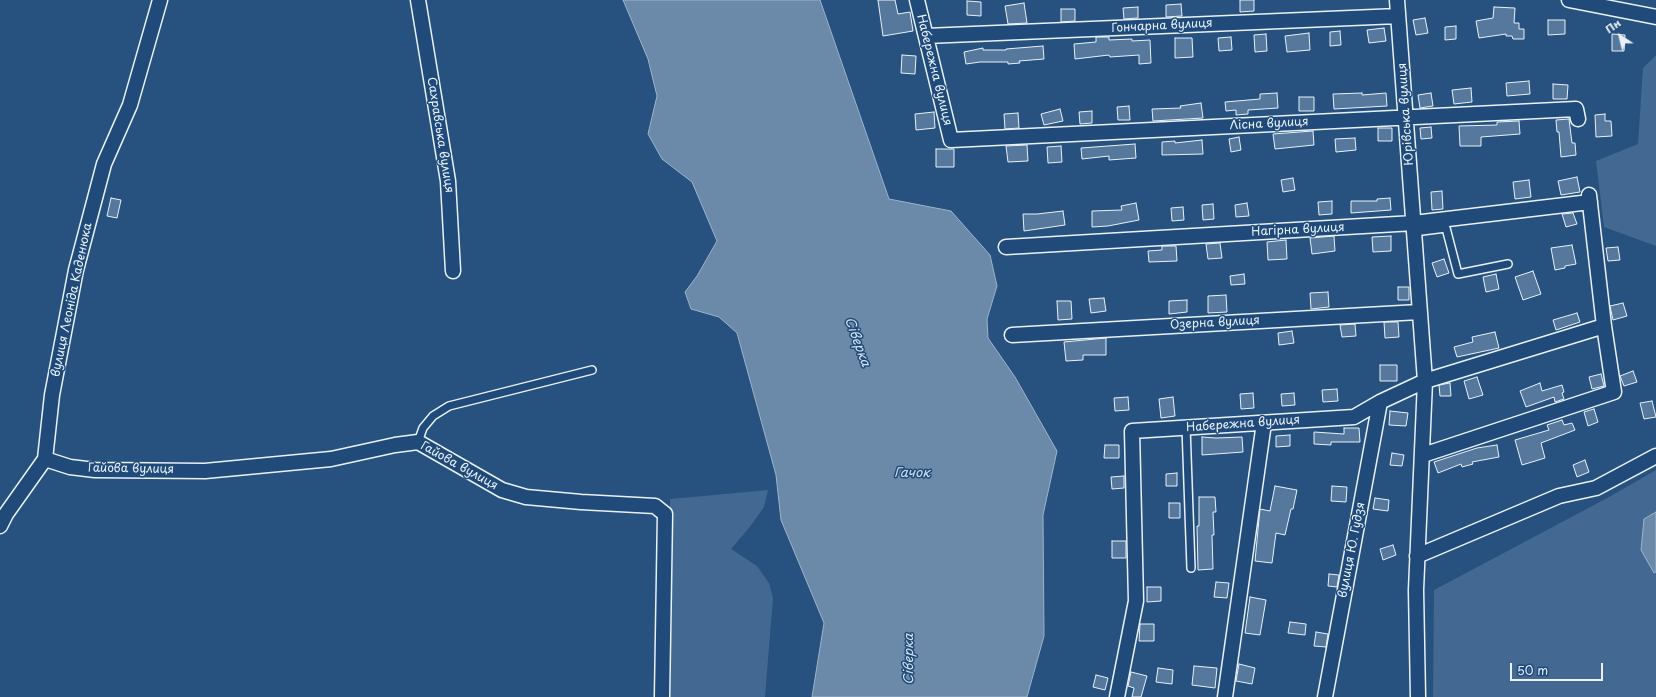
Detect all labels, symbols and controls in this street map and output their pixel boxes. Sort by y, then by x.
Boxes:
street label: Набережна вулиця [913,13,955,127]
text: Пн [1601,14,1624,37]
street label: Гончарна вулиця [1111,16,1213,36]
north arrow [1600,16,1640,56]
street label: Юрівська вулиця [1395,62,1417,166]
street label: Сахравська вулиця [424,76,456,194]
street label: Лісна вулиця [1229,115,1309,133]
street label: Нагірна вулиця [1251,220,1345,240]
street label: вулиця Леоніда Каденюка [49,222,95,378]
street label: Озерна вулиця [1170,313,1260,333]
water label: Сіверка [841,315,873,369]
street label: Набережна вулиця [1186,413,1300,435]
street label: Гайова вулиця [418,439,500,493]
street label: Гайова вулиця [88,461,174,477]
water label: Гачок [894,465,930,481]
street label: вулиця Ю. Гудзя [1336,501,1368,599]
water label: Сіверка [901,633,917,685]
scale bar [1512,655,1605,681]
text: 50 m [1517,661,1548,679]

